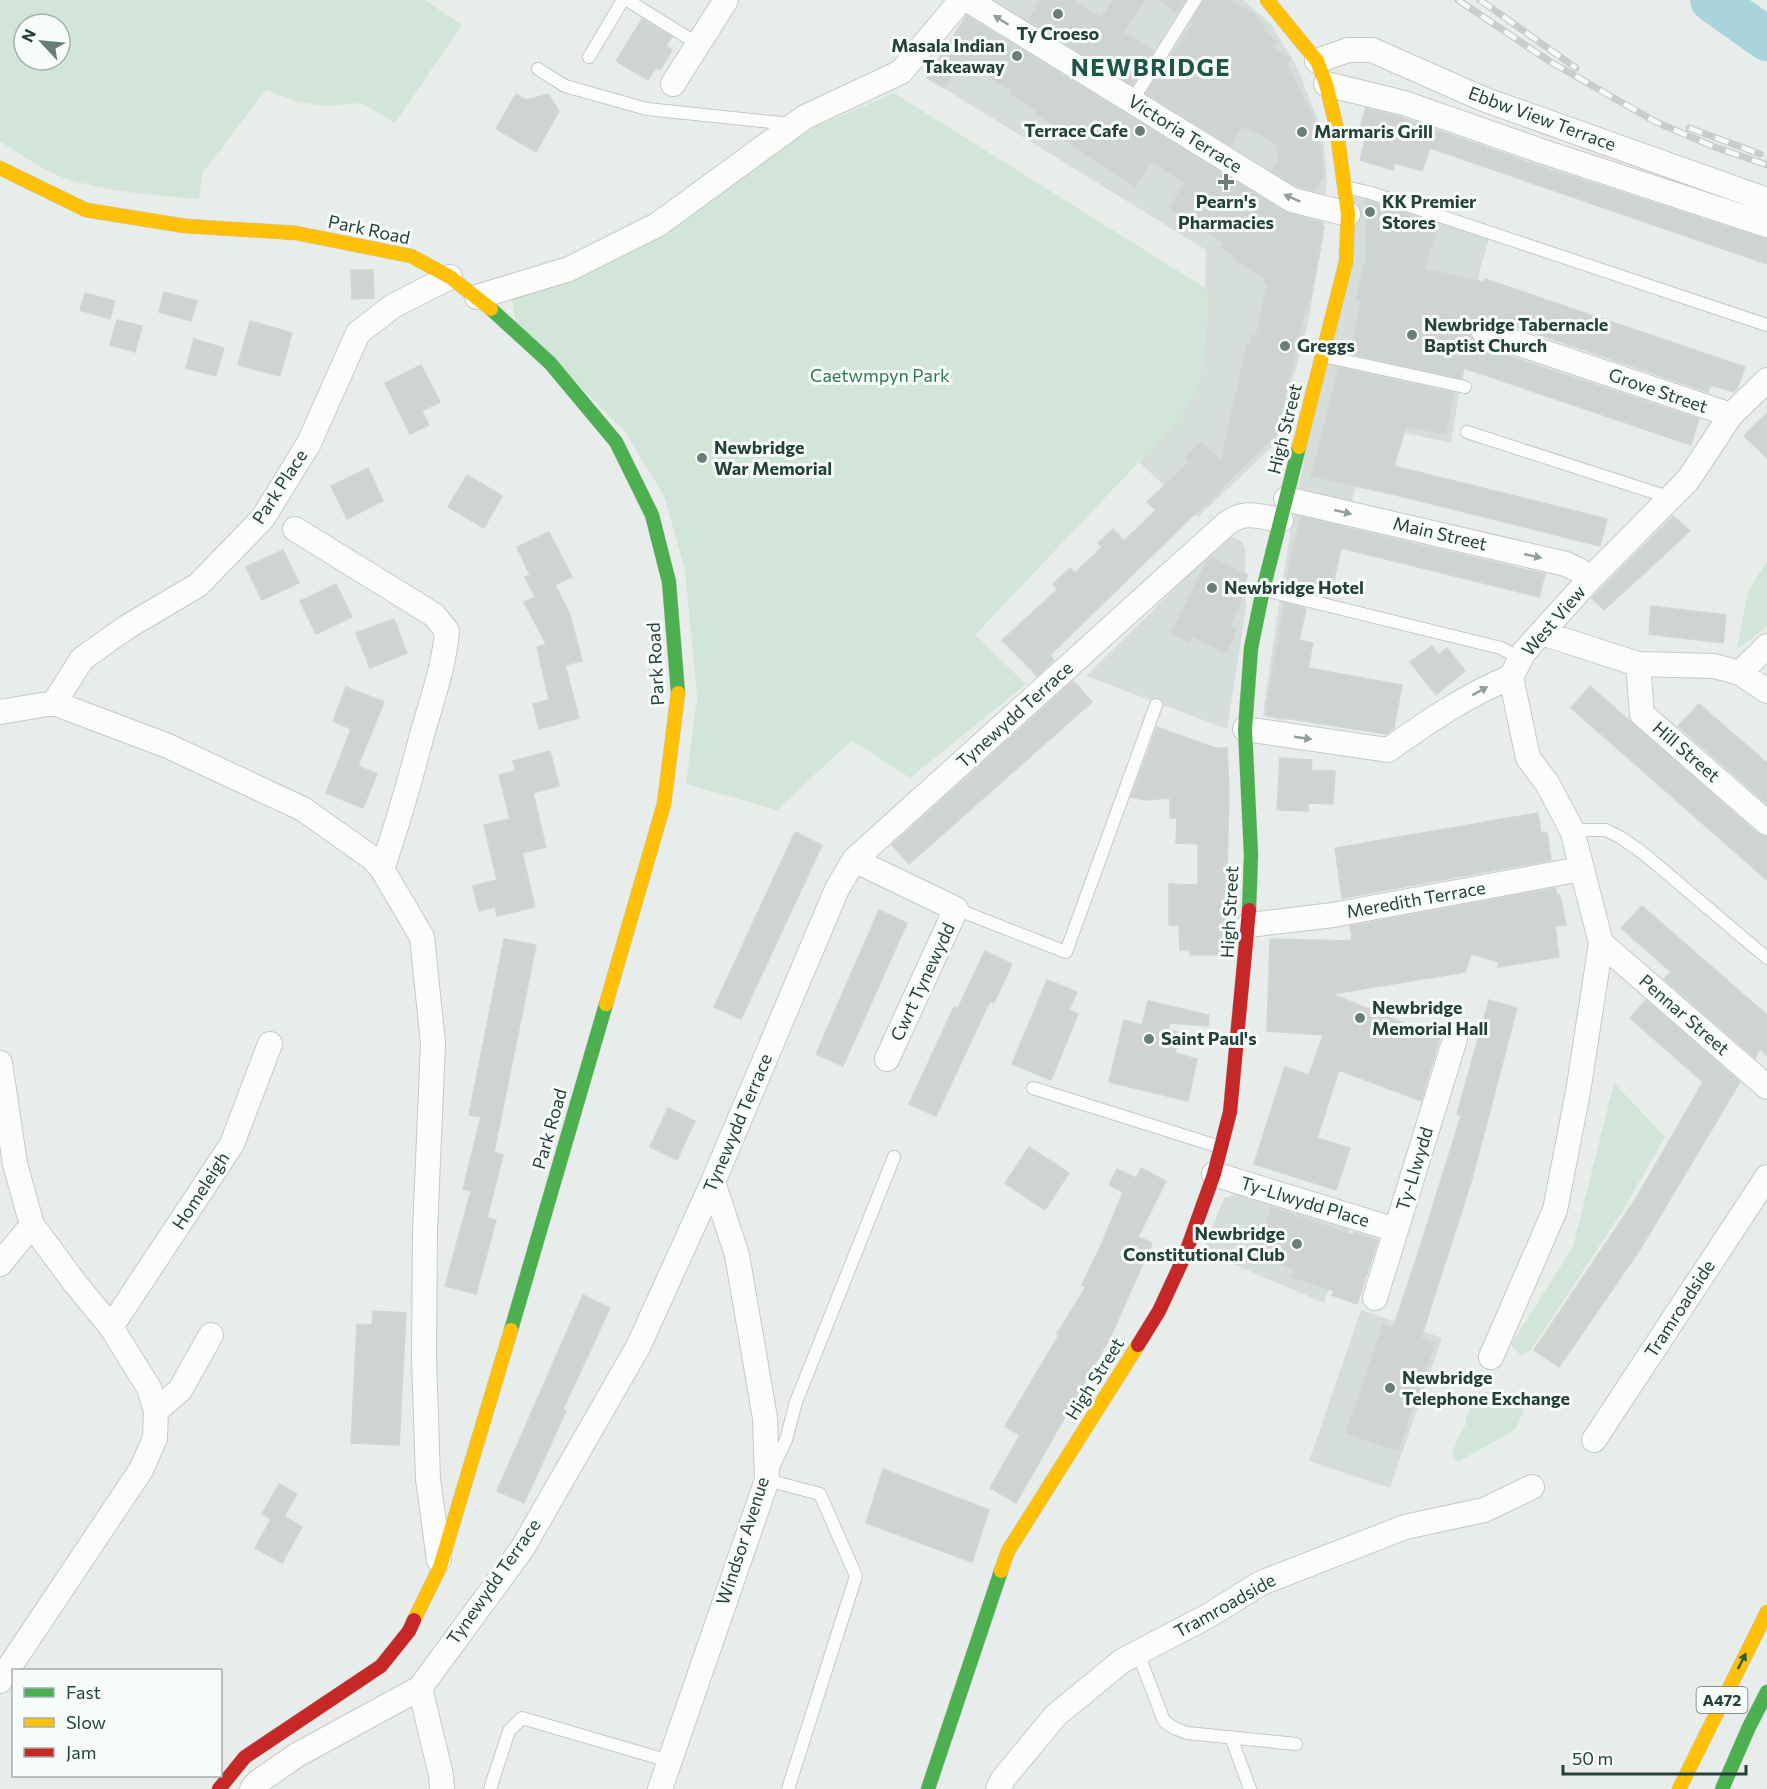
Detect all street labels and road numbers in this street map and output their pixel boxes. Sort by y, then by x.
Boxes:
street label: Ebbw View Terrace [1466,81,1619,155]
street label: Victoria Terrace [1124,89,1247,177]
street label: Park Road [326,210,412,248]
street label: Grove Street [1606,363,1711,417]
street label: High Street [1262,381,1306,476]
street label: Park Place [247,445,311,528]
street label: Main Street [1391,512,1489,555]
street label: West View [1517,581,1590,660]
street label: Park Road [642,622,668,706]
street label: Tynewydd Terrace [952,656,1077,772]
street label: Hill Street [1649,716,1725,786]
street label: High Street [1216,865,1242,959]
street label: Meredith Terrace [1345,876,1487,922]
street label: Cwrt Tynewydd [885,919,959,1044]
street label: Pennar Street [1635,969,1734,1059]
street label: Tynewydd Terrace [698,1050,776,1195]
street label: Park Road [527,1086,571,1172]
street label: Ty-Llwydd [1391,1124,1437,1213]
street label: Homeleigh [167,1147,233,1233]
street label: Ty-Llwydd Place [1238,1171,1372,1231]
street label: Tramroadside [1639,1255,1719,1362]
street label: High Street [1060,1333,1128,1424]
street label: Windsor Avenue [711,1474,773,1607]
street label: Tynewydd Terrace [442,1514,545,1649]
street label: Tramroadside [1170,1568,1279,1642]
road number: A472 [1696,1687,1748,1713]

